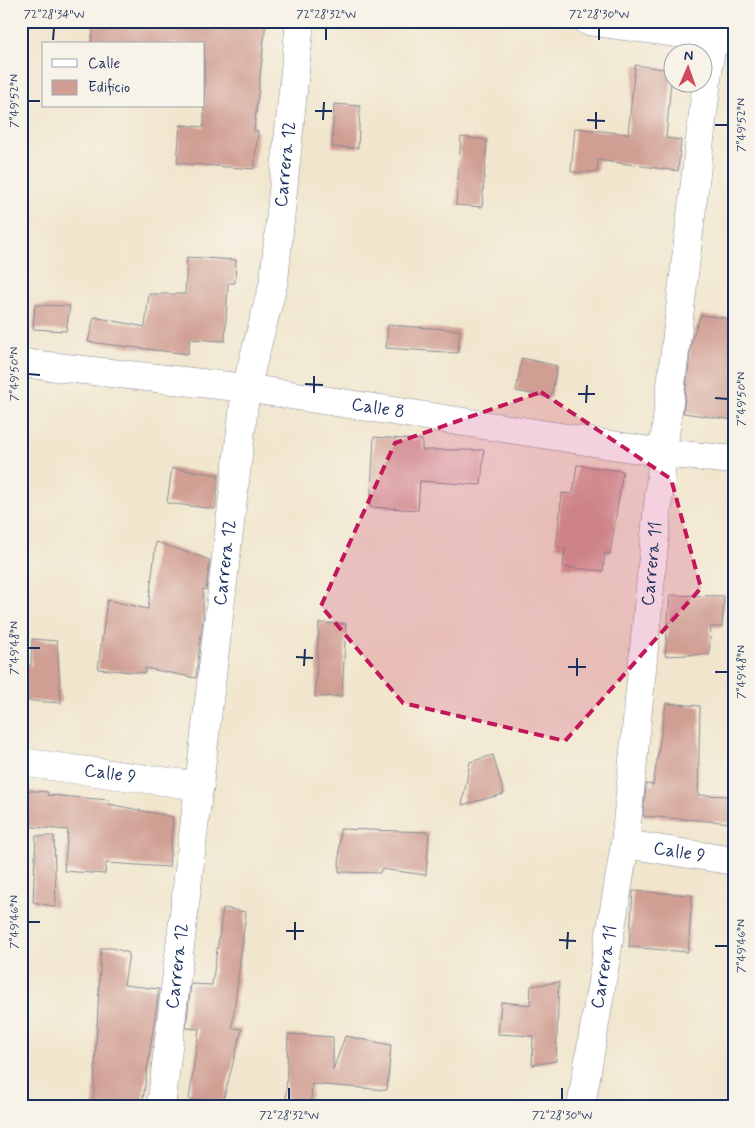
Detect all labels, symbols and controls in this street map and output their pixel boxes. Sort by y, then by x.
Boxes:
text: 72°28'34"W [24,7,84,23]
text: 72°28'32"W [296,7,356,23]
text: 72°28'30"W [569,7,629,23]
legend [42,42,205,108]
north arrow [662,42,712,92]
text: N [683,47,693,65]
text: Calle [88,54,120,74]
text: 7°49'52"N [7,74,23,128]
text: Edificio [88,78,130,98]
text: 7°49'52"N [734,98,750,152]
street label: Carrera 12 [269,120,302,208]
text: 7°49'50"N [7,347,23,401]
text: 7°49'50"N [734,372,750,426]
street label: Calle 8 [350,393,406,425]
street label: Carrera 12 [208,518,242,607]
street label: Carrera 11 [636,521,668,607]
text: 7°49'48"N [7,621,23,675]
text: 7°49'48"N [734,645,750,699]
street label: Calle 9 [83,759,138,789]
street label: Calle 9 [652,837,707,868]
text: 7°49'46"N [7,895,23,949]
text: 7°49'46"N [734,919,750,973]
street label: Carrera 12 [161,922,195,1010]
street label: Carrera 11 [586,923,623,1011]
text: 72°28'32"W [259,1108,319,1124]
text: 72°28'30"W [532,1108,592,1124]

